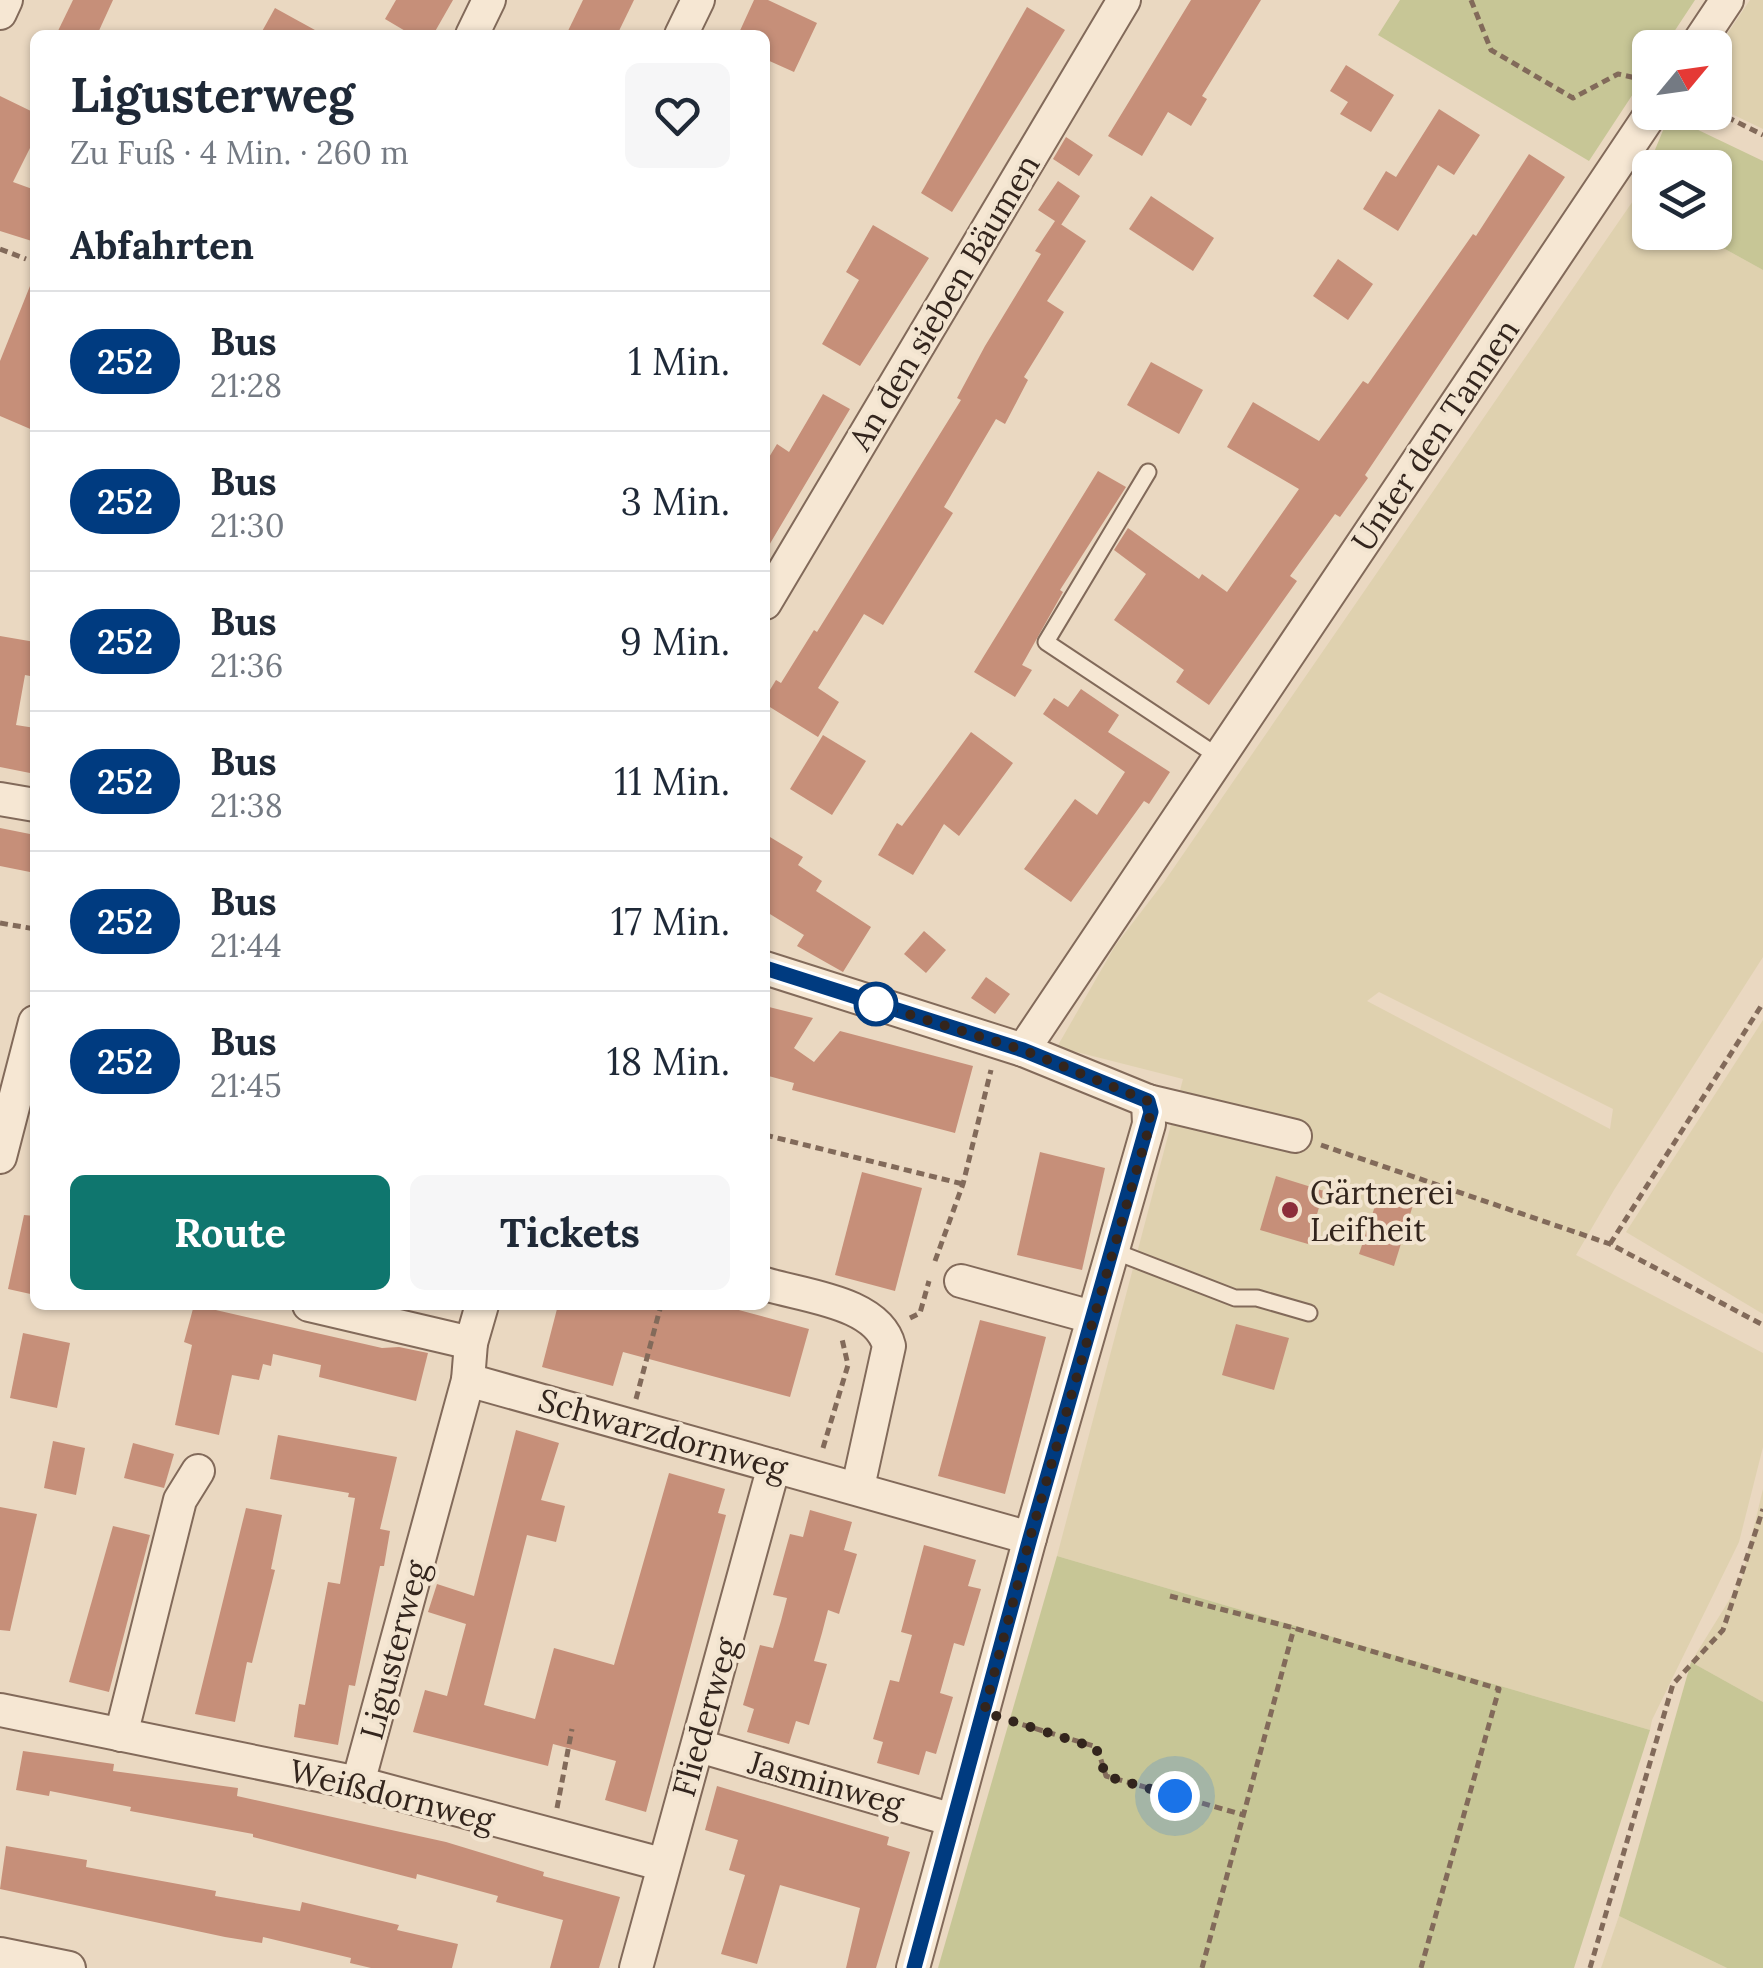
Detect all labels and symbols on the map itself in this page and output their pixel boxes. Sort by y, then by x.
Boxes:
north arrow [1632,30,1732,130]
street label: An den sieben Bäumen [839,147,1049,458]
street label: Unter den Tannen [1342,311,1528,559]
unlabelled marker [855,983,897,1025]
place label: Gärtnerei Leifheit [1310,1172,1454,1250]
marker: Gärtnerei Leifheit [1279,1199,1301,1221]
street label: Schwarzdornweg [534,1379,793,1489]
street label: Ligusterweg [350,1555,438,1744]
street label: Fliederweg [663,1632,748,1801]
street label: Jasminweg [743,1741,910,1825]
street label: Weißdornweg [285,1750,500,1841]
your location [1150,1771,1200,1821]

